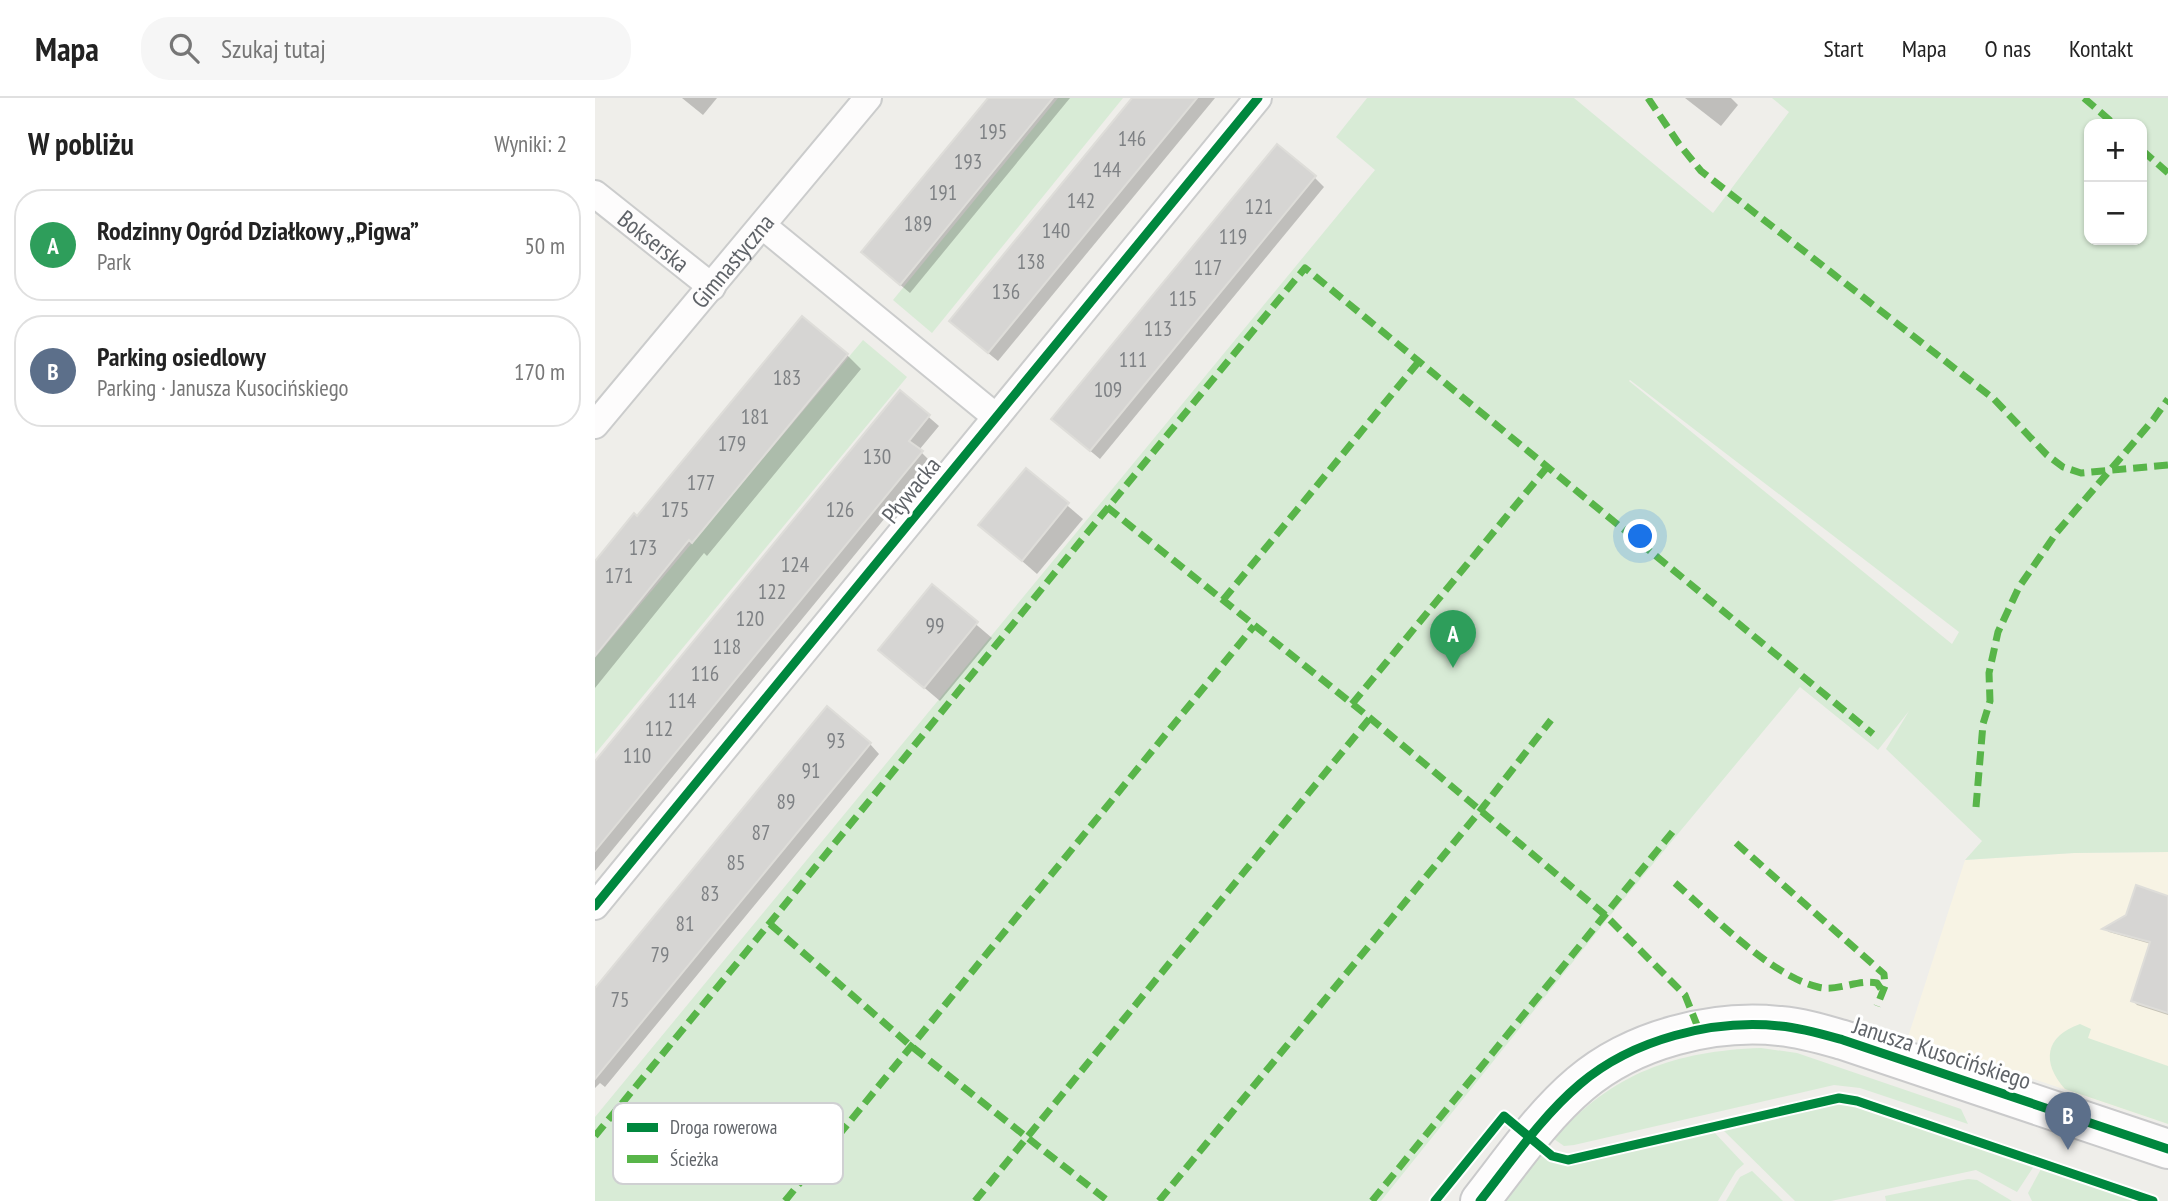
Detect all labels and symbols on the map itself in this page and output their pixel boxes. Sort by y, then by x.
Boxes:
house number: 195 [979,118,1007,145]
house number: 146 [1118,125,1146,152]
house number: 193 [954,148,982,175]
house number: 144 [1093,156,1122,183]
house number: 191 [929,179,957,206]
house number: 142 [1067,187,1095,214]
house number: 121 [1245,193,1273,220]
street label: Bokserska [612,203,696,279]
street label: Gimnastyczna [684,207,780,314]
house number: 189 [904,210,932,237]
house number: 140 [1042,217,1070,244]
house number: 119 [1219,223,1247,250]
house number: 138 [1017,248,1045,275]
house number: 117 [1194,254,1222,281]
house number: 136 [992,278,1020,305]
house number: 115 [1169,285,1197,312]
house number: 113 [1144,315,1172,342]
house number: 111 [1119,346,1147,373]
house number: 183 [773,364,801,391]
house number: 109 [1094,376,1122,403]
house number: 181 [741,403,769,430]
house number: 179 [718,430,746,457]
house number: 130 [863,443,891,470]
street label: Pływacka [875,450,947,530]
house number: 177 [687,469,715,496]
house number: 175 [661,496,689,523]
house number: 126 [826,496,854,523]
your location [1623,519,1657,553]
house number: 173 [629,534,657,561]
house number: 124 [781,551,810,578]
house number: 171 [605,562,633,589]
house number: 122 [758,578,786,605]
house number: 120 [736,605,764,632]
pin: A [1430,610,1476,668]
house number: 99 [926,612,944,639]
house number: 118 [713,633,741,660]
house number: 116 [691,660,719,687]
house number: 114 [668,687,697,714]
house number: 112 [645,715,673,742]
house number: 93 [827,727,845,754]
house number: 110 [623,742,651,769]
house number: 91 [802,757,820,784]
house number: 89 [777,788,795,815]
house number: 87 [752,819,770,846]
house number: 85 [727,849,745,876]
house number: 83 [701,880,719,907]
house number: 81 [676,910,694,937]
house number: 79 [651,941,669,968]
house number: 75 [611,986,629,1013]
street label: Janusza Kusocińskiego [1848,1009,2035,1096]
pin: B [2045,1092,2091,1150]
legend [613,1103,843,1184]
text: Droga rowerowa [670,1115,777,1139]
text: Ścieżka [670,1147,719,1171]

